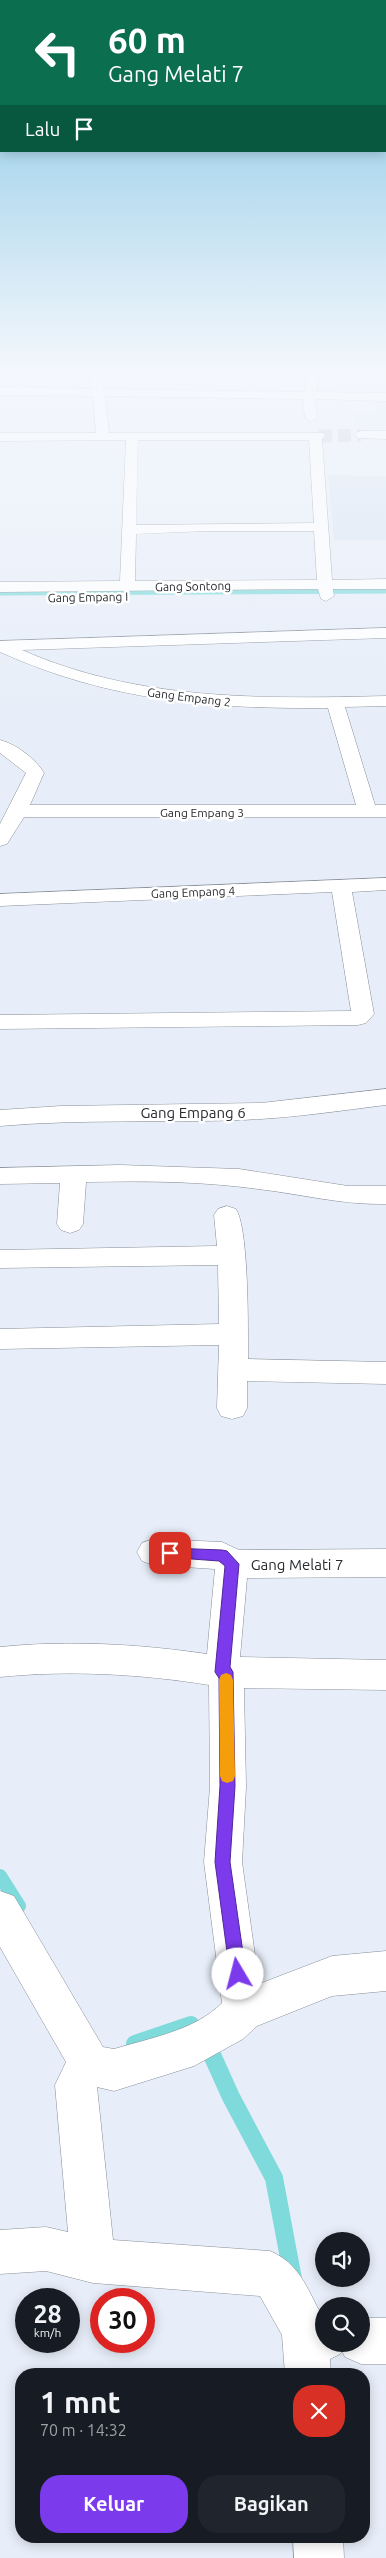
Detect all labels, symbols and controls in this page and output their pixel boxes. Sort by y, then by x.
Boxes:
icon: left [25,20,90,85]
text: 60 m [108,20,186,60]
text: Gang Melati 7 [108,61,244,86]
icon: arrive [70,115,98,143]
text: Lalu [25,118,60,140]
street label: Gang Sontong [155,579,231,593]
street label: Gang Empang I [48,590,128,604]
street label: Gang Empang 2 [146,685,232,709]
street label: Gang Empang 3 [160,806,244,819]
street label: Gang Empang 4 [151,884,236,900]
street label: Gang Empang 6 [140,1104,246,1121]
pin [149,1532,191,1574]
icon: arrive [156,1539,184,1567]
street label: Gang Melati 7 [251,1556,343,1573]
position arrow [211,1947,263,1999]
map controls [315,2232,370,2352]
button: sound [315,2232,370,2287]
speed limit sign: 30 [90,2288,155,2353]
button: search [315,2297,370,2352]
text: 28 [33,2300,62,2328]
text: km/h [34,2326,61,2339]
text: 1 mnt [40,2385,120,2419]
button: close [293,2385,345,2437]
text: 70 m · 14:32 [40,2421,127,2439]
button: Keluar [40,2475,188,2533]
button: Bagikan [198,2475,345,2533]

